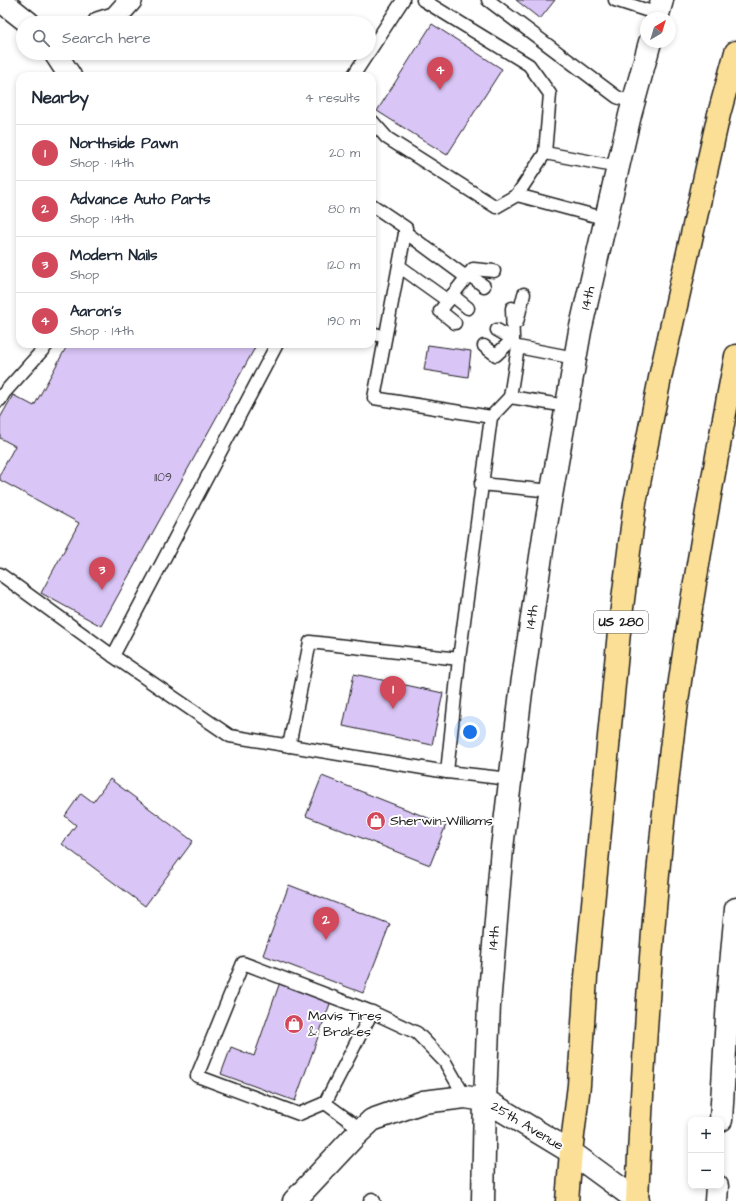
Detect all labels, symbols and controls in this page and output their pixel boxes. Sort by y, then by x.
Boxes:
north arrow [640,12,676,48]
search box [16,16,376,60]
icon: search [30,27,52,49]
text: Search here [62,28,151,49]
pin: 4 [427,57,453,90]
text: Nearby [32,86,89,110]
text: 4 results [305,89,360,107]
text: Northside Pawn [70,133,178,154]
text: 1 [44,144,46,162]
text: 20 m [329,144,360,162]
text: Shop · 14th [70,154,134,172]
text: Advance Auto Parts [70,189,211,210]
text: 2 [41,200,49,218]
text: 80 m [328,200,360,218]
text: Shop · 14th [70,210,134,228]
text: Modern Nails [70,245,158,266]
text: 3 [42,256,48,274]
text: 120 m [327,256,360,274]
text: Shop [70,266,99,284]
street label: 14th [576,284,600,312]
text: Aaron's [70,301,121,322]
text: 4 [41,312,49,330]
text: 190 m [327,312,360,330]
text: Shop · 14th [70,322,134,340]
house number: 1109 [154,469,172,486]
pin: 3 [89,557,115,590]
street label: 14th [520,604,544,630]
road number: US 280 [594,611,648,633]
pin: 1 [380,676,406,709]
your location [460,722,480,742]
shop icon: Sherwin-Williams [365,810,387,832]
place label: Sherwin-Williams [390,811,493,831]
pin: 2 [313,907,339,940]
street label: 14th [483,925,505,951]
place label: Mavis Tires & Brakes [308,1006,382,1042]
shop icon: Mavis Tires & Brakes [283,1013,305,1035]
street label: 25th Avenue [487,1096,567,1156]
map controls [688,1117,724,1189]
button: + [688,1117,724,1153]
button: − [688,1153,724,1189]

